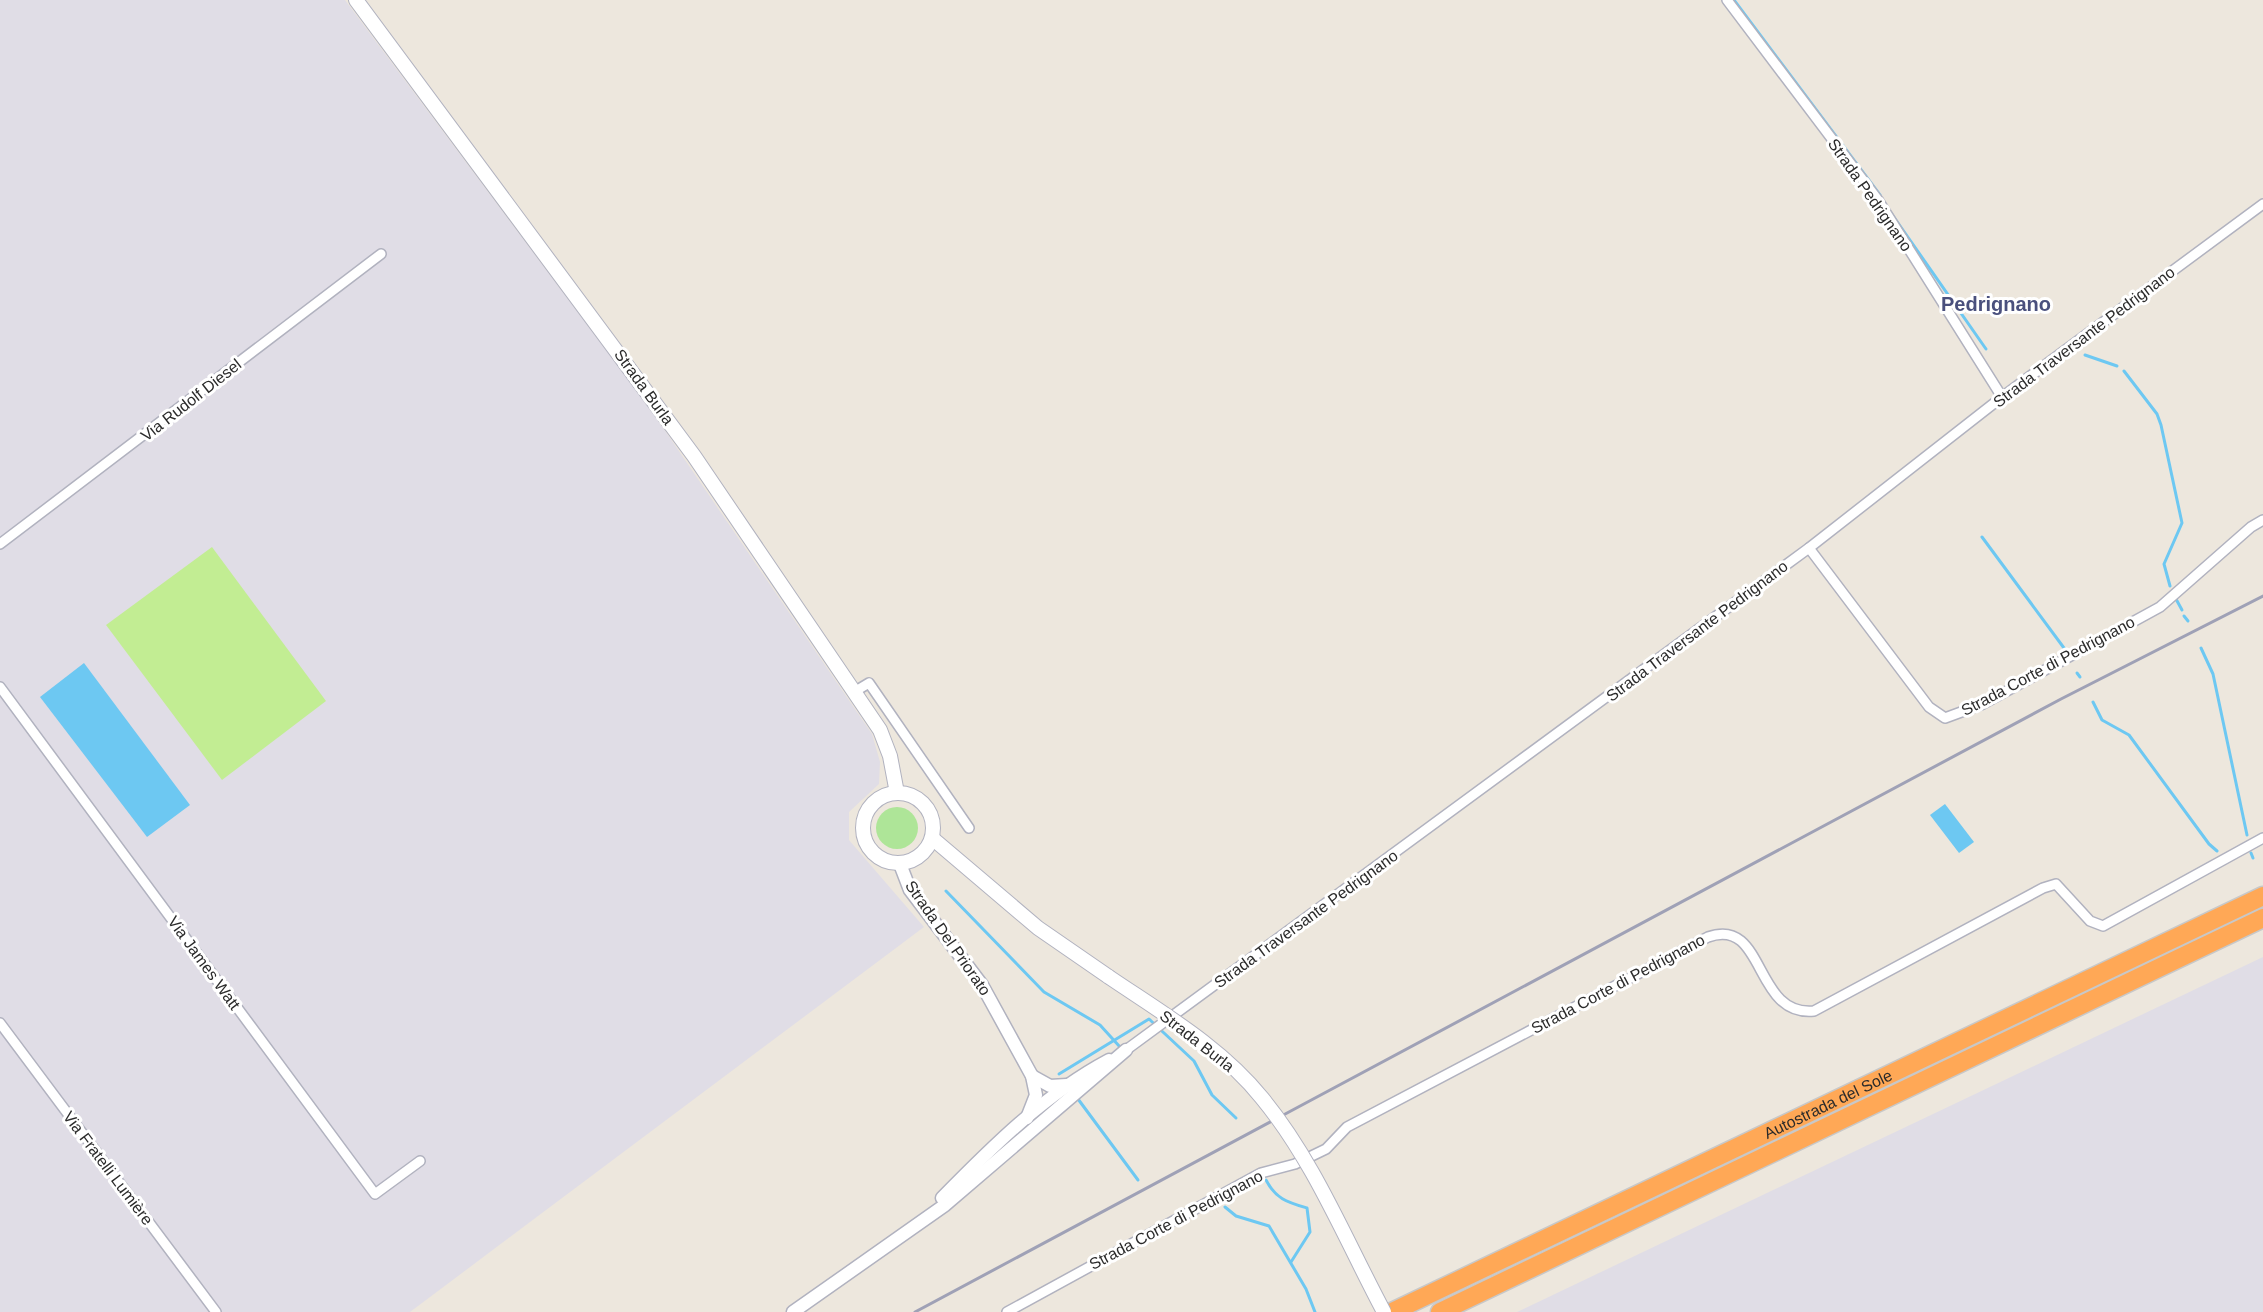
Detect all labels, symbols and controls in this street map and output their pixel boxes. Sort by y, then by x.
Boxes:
street label: Strada Pedrignano [1825,135,1915,255]
street label: Strada Traversante Pedrignano [1990,263,2178,411]
district label: Pedrignano [1941,293,2051,315]
street label: Strada Burla [611,346,677,428]
street label: Via Rudolf Diesel [138,356,244,444]
street label: Strada Traversante Pedrignano [1603,557,1791,705]
street label: Strada Corte di Pedrignano [1958,613,2138,719]
street label: Strada Traversante Pedrignano [1211,847,1401,991]
street label: Strada Del Priorato [902,877,994,999]
street label: Via James Watt [164,913,244,1013]
street label: Strada Corte di Pedrignano [1528,931,1708,1037]
street label: Strada Burla [1157,1007,1237,1075]
street label: Autostrada del Sole [1761,1066,1895,1142]
street label: Via Fratelli Lumière [60,1108,156,1228]
street label: Strada Corte di Pedrignano [1086,1167,1266,1273]

